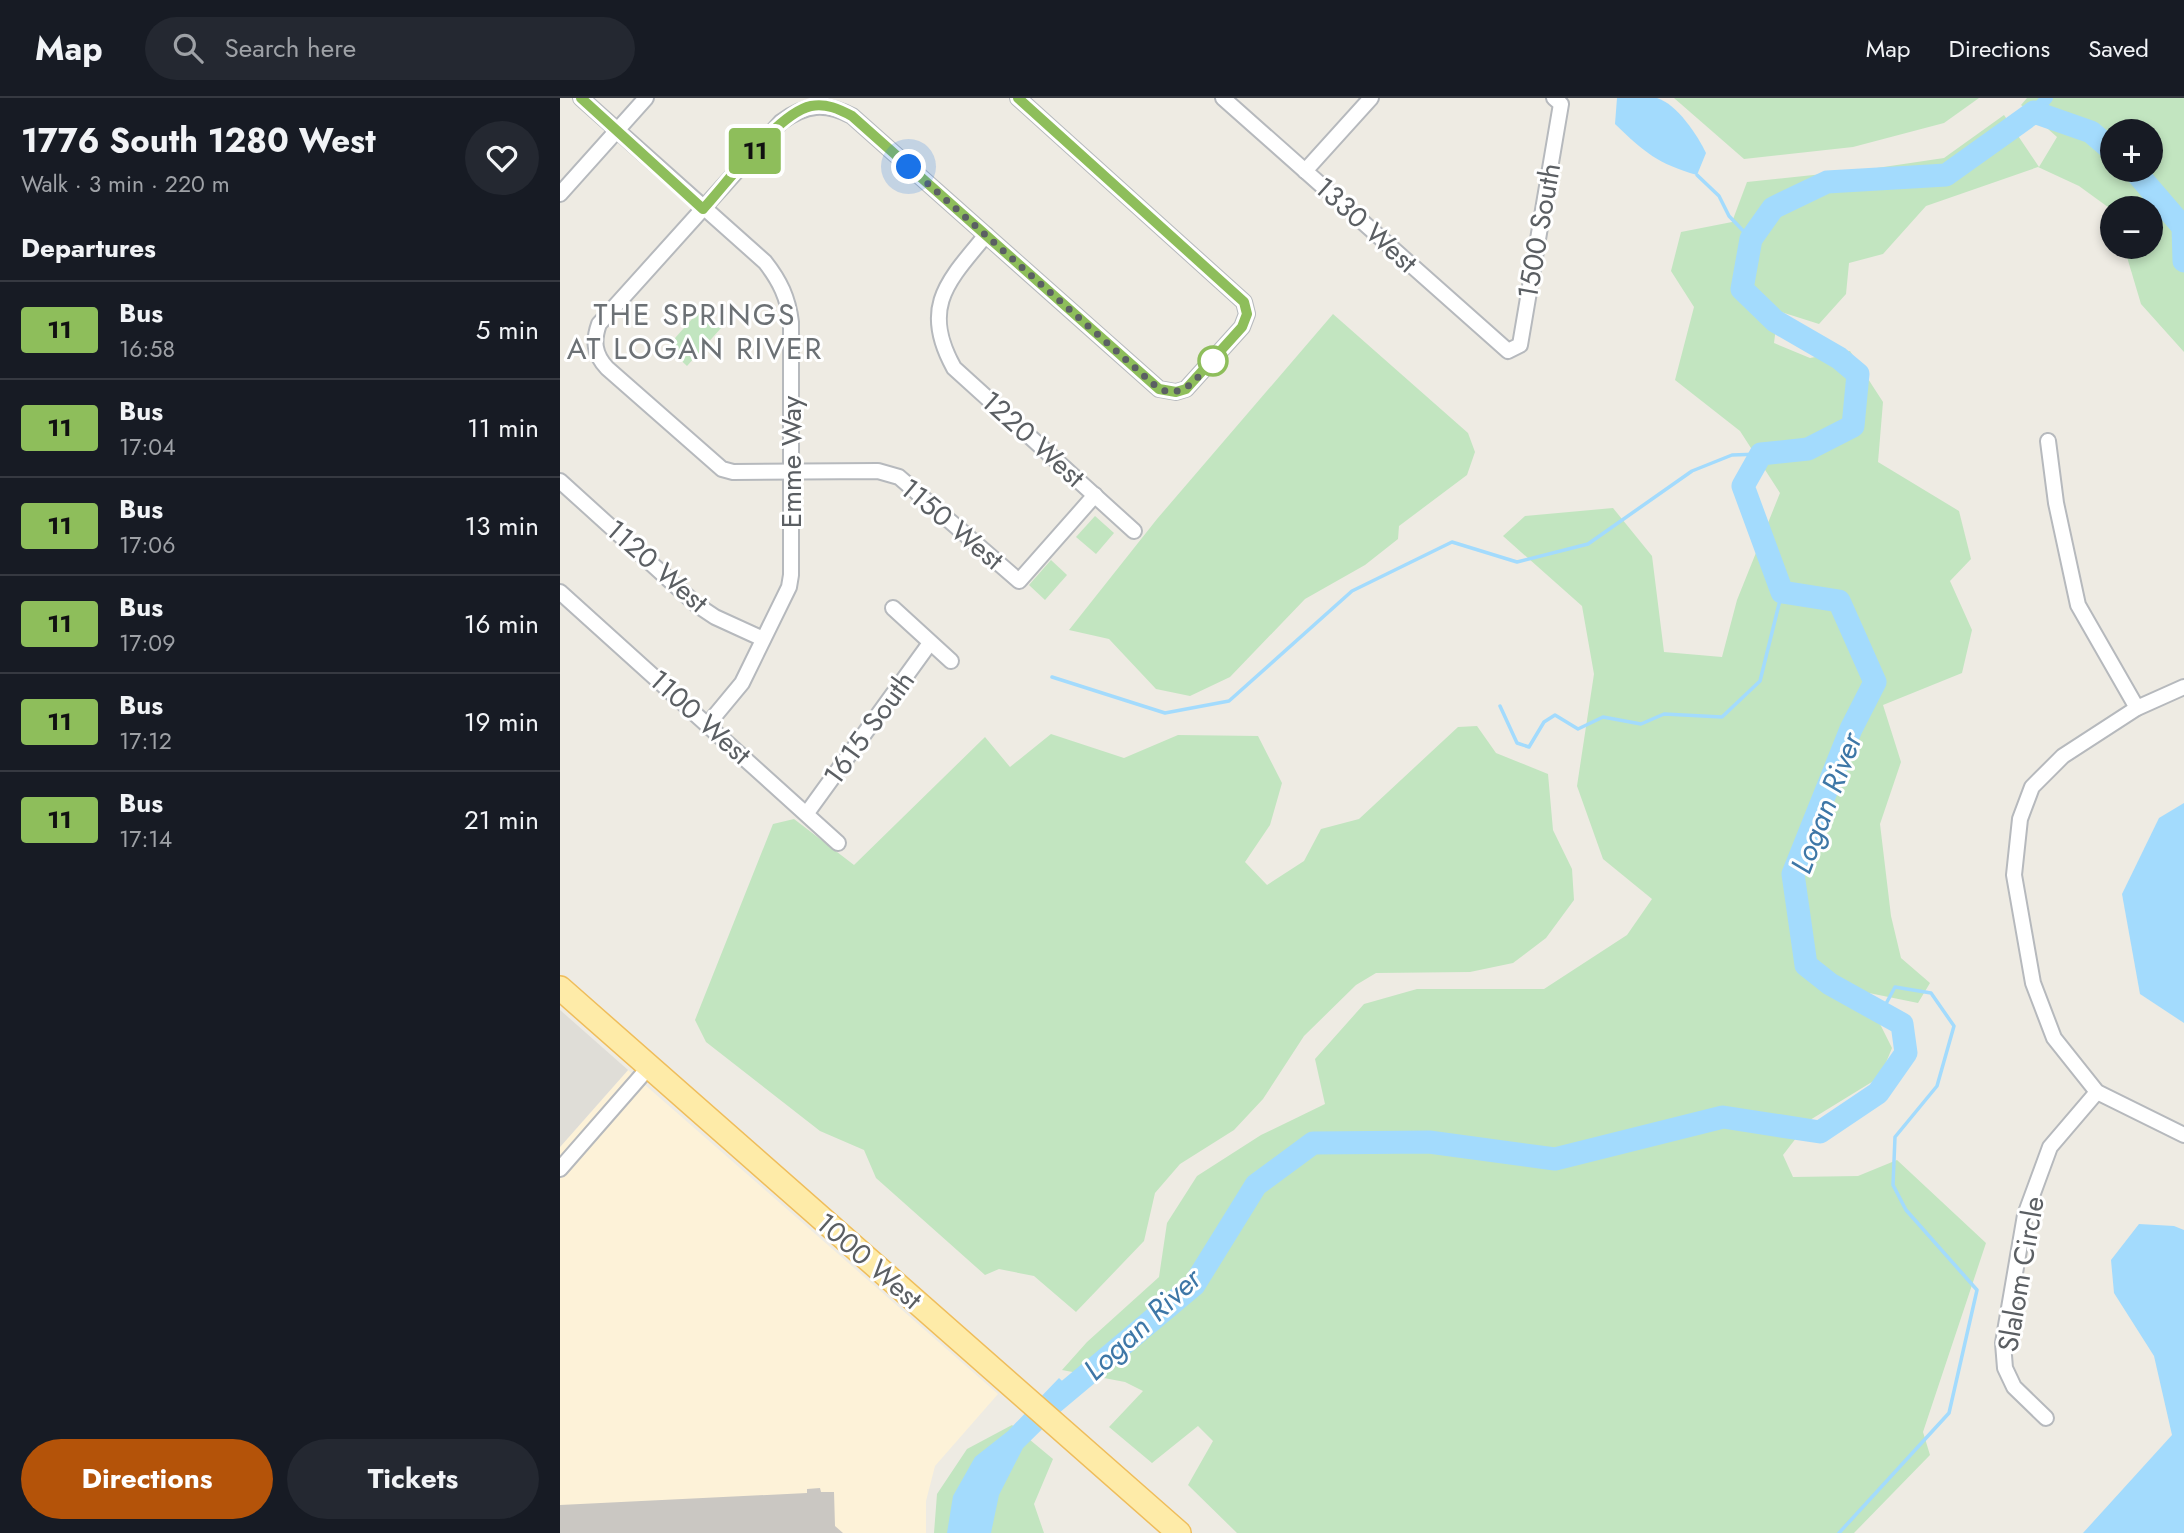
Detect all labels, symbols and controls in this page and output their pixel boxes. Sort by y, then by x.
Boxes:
search box [145,17,635,80]
text: Map [35,25,103,72]
icon: search [169,29,207,67]
text: Search here [225,29,356,67]
text: Map [1866,31,1911,66]
text: Directions [1949,31,2050,66]
text: Saved [2088,31,2149,66]
text: 1776 South 1280 West [21,117,376,164]
map controls [2100,119,2163,259]
button: + [2100,119,2163,182]
button: heart [465,121,539,195]
line badge: 11 [724,128,787,174]
text: 11 [743,133,767,168]
your location [891,149,926,184]
street label: 1500 South [1507,160,1571,302]
text: Walk · 3 min · 220 m [21,167,230,201]
street label: 1330 West [1305,168,1427,283]
button: − [2100,196,2163,259]
text: Departures [21,229,156,267]
district label: THE SPRINGS AT LOGAN RIVER [567,293,823,370]
text: Bus [119,294,163,332]
text: 5 min [476,311,539,349]
text: 11 [47,312,72,347]
text: 16:58 [119,332,175,366]
unlabelled marker [1198,346,1228,376]
street label: 1220 West [972,381,1094,497]
text: Bus [119,392,163,430]
street label: Emme Way [771,395,812,528]
text: 11 min [467,409,539,447]
text: 11 [47,410,72,445]
text: 17:04 [119,430,176,464]
street label: 1150 West [891,468,1013,580]
text: Bus [119,490,163,528]
text: 13 min [465,507,539,545]
text: 11 [47,508,72,543]
street label: 1120 West [597,510,718,622]
text: 17:06 [119,528,175,562]
text: Bus [119,588,163,626]
text: 16 min [464,605,539,643]
text: 11 [47,606,72,641]
text: 17:09 [119,626,175,660]
street label: 1100 West [640,660,760,774]
street label: 1615 South [814,662,924,794]
text: Bus [119,686,163,724]
text: 19 min [464,703,539,741]
text: 11 [47,704,72,739]
text: 17:12 [119,724,172,758]
water label: Logan River [1779,724,1873,880]
text: Bus [119,784,163,822]
text: 21 min [464,801,539,839]
text: 11 [47,802,72,837]
text: 17:14 [119,822,172,856]
street label: Slalom Circle [1987,1193,2055,1355]
street label: 1000 West [807,1203,931,1319]
water label: Logan River [1073,1257,1212,1390]
button: Directions [21,1439,273,1519]
button: Tickets [287,1439,539,1519]

